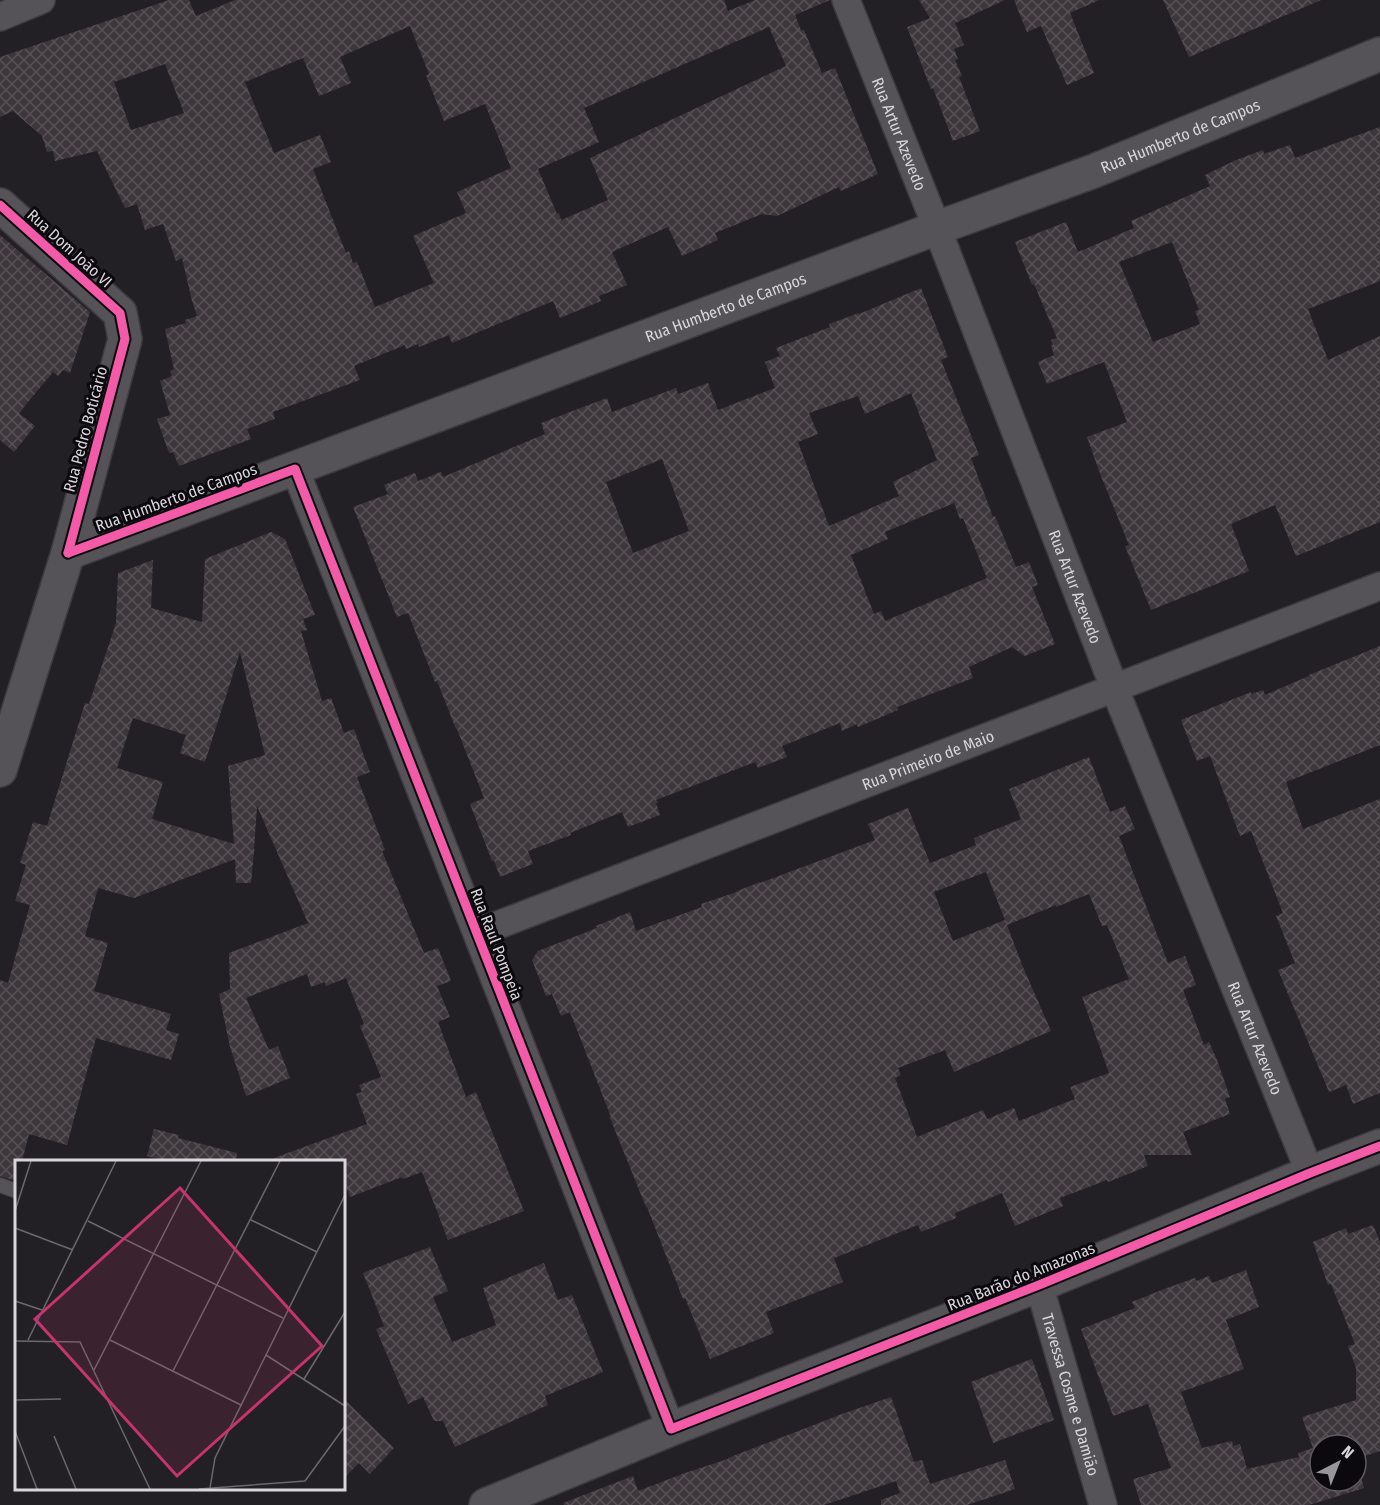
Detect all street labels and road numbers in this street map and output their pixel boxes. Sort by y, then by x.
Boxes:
street label: Rua Artur Azevedo [868,75,930,193]
street label: Rua Humberto de Campos [1098,95,1263,177]
street label: Rua Dom João VI [23,205,116,291]
street label: Rua Humberto de Campos [643,269,809,346]
street label: Rua Pedro Boticário [60,364,111,494]
street label: Rua Humberto de Campos [93,459,260,536]
street label: Rua Artur Azevedo [1044,527,1105,646]
street label: Rua Primeiro de Maio [859,726,997,794]
street label: Rua Raul Pompeia [466,886,527,1003]
street label: Rua Artur Azevedo [1224,979,1286,1098]
street label: Rua Barão do Amazonas [945,1238,1098,1315]
street label: Travessa Cosme e Damião [1038,1311,1103,1478]

